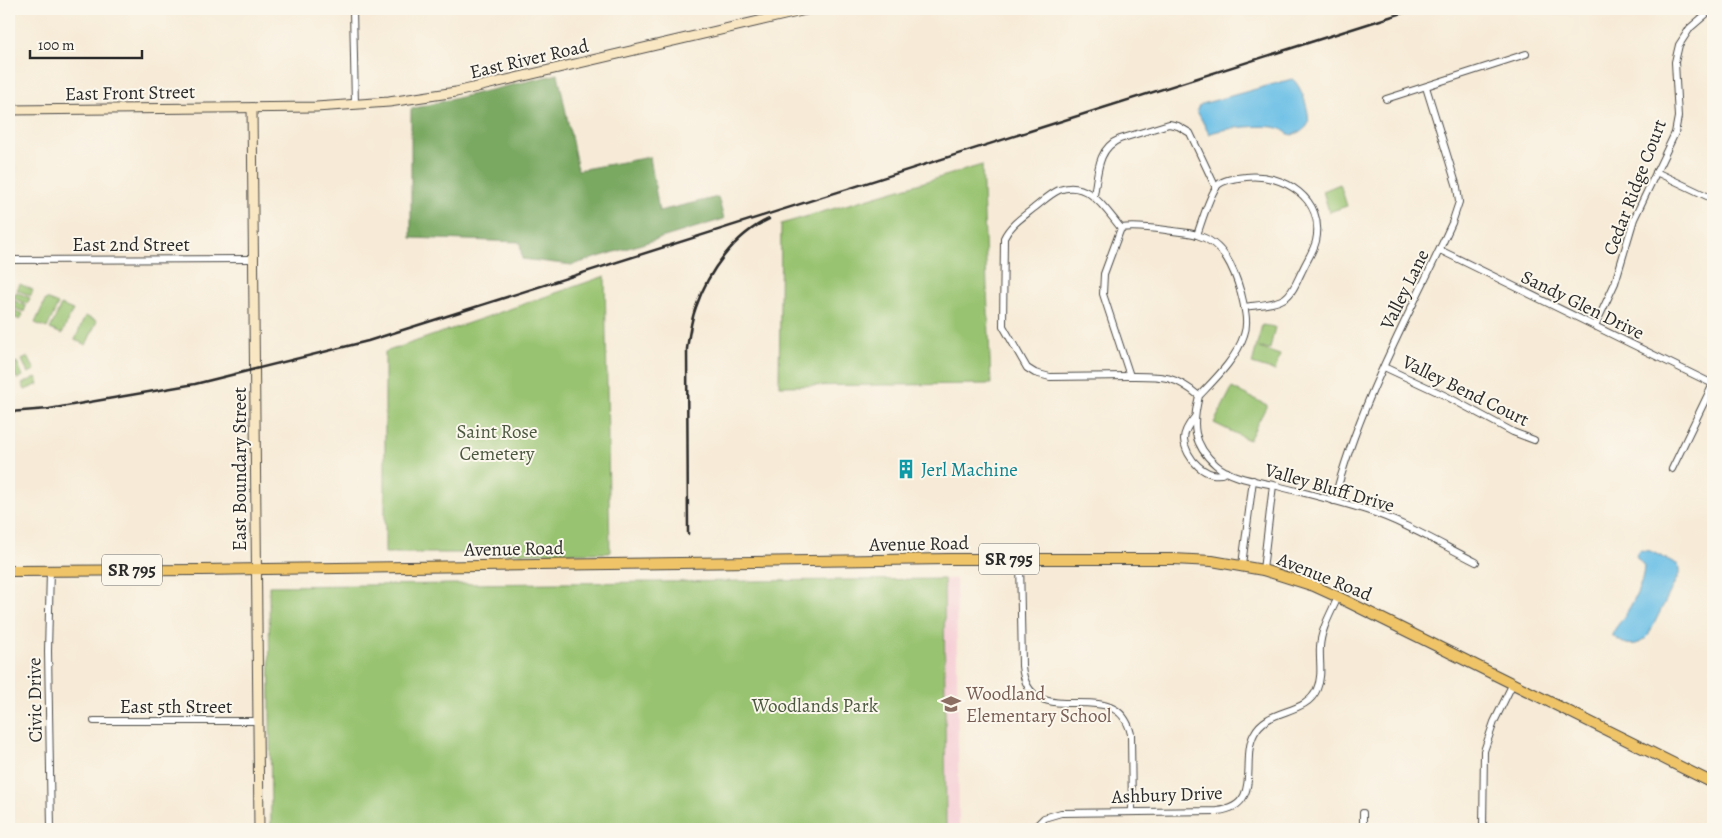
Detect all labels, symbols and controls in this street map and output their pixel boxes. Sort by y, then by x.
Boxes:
scale bar [30,28,142,60]
street label: East River Road [467,32,592,85]
text: 100 m [38,35,75,55]
street label: East Front Street [65,79,195,107]
street label: Cedar Ridge Court [1597,116,1673,259]
street label: East 2nd Street [72,232,190,258]
street label: Valley Lane [1374,245,1436,335]
street label: Sandy Glen Drive [1517,264,1648,346]
street label: Valley Bend Court [1397,349,1533,433]
street label: East Boundary Street [227,387,253,551]
park label: Saint Rose Cemetery [457,419,538,467]
place label: Jerl Machine [921,457,1018,483]
street label: Valley Bluff Drive [1261,457,1398,519]
building icon: Jerl Machine [895,458,917,480]
street label: Avenue Road [868,530,970,558]
street label: Avenue Road [463,535,565,563]
road number: SR 795 [979,544,1039,574]
street label: Avenue Road [1273,546,1377,608]
road number: SR 795 [102,554,162,586]
street label: Civic Drive [21,657,49,743]
place label: Woodland Elementary School [965,681,1112,729]
park label: Woodlands Park [751,693,879,719]
school or university icon: Woodland Elementary School [940,693,962,715]
street label: East 5th Street [120,694,232,720]
street label: Ashbury Drive [1110,780,1223,810]

